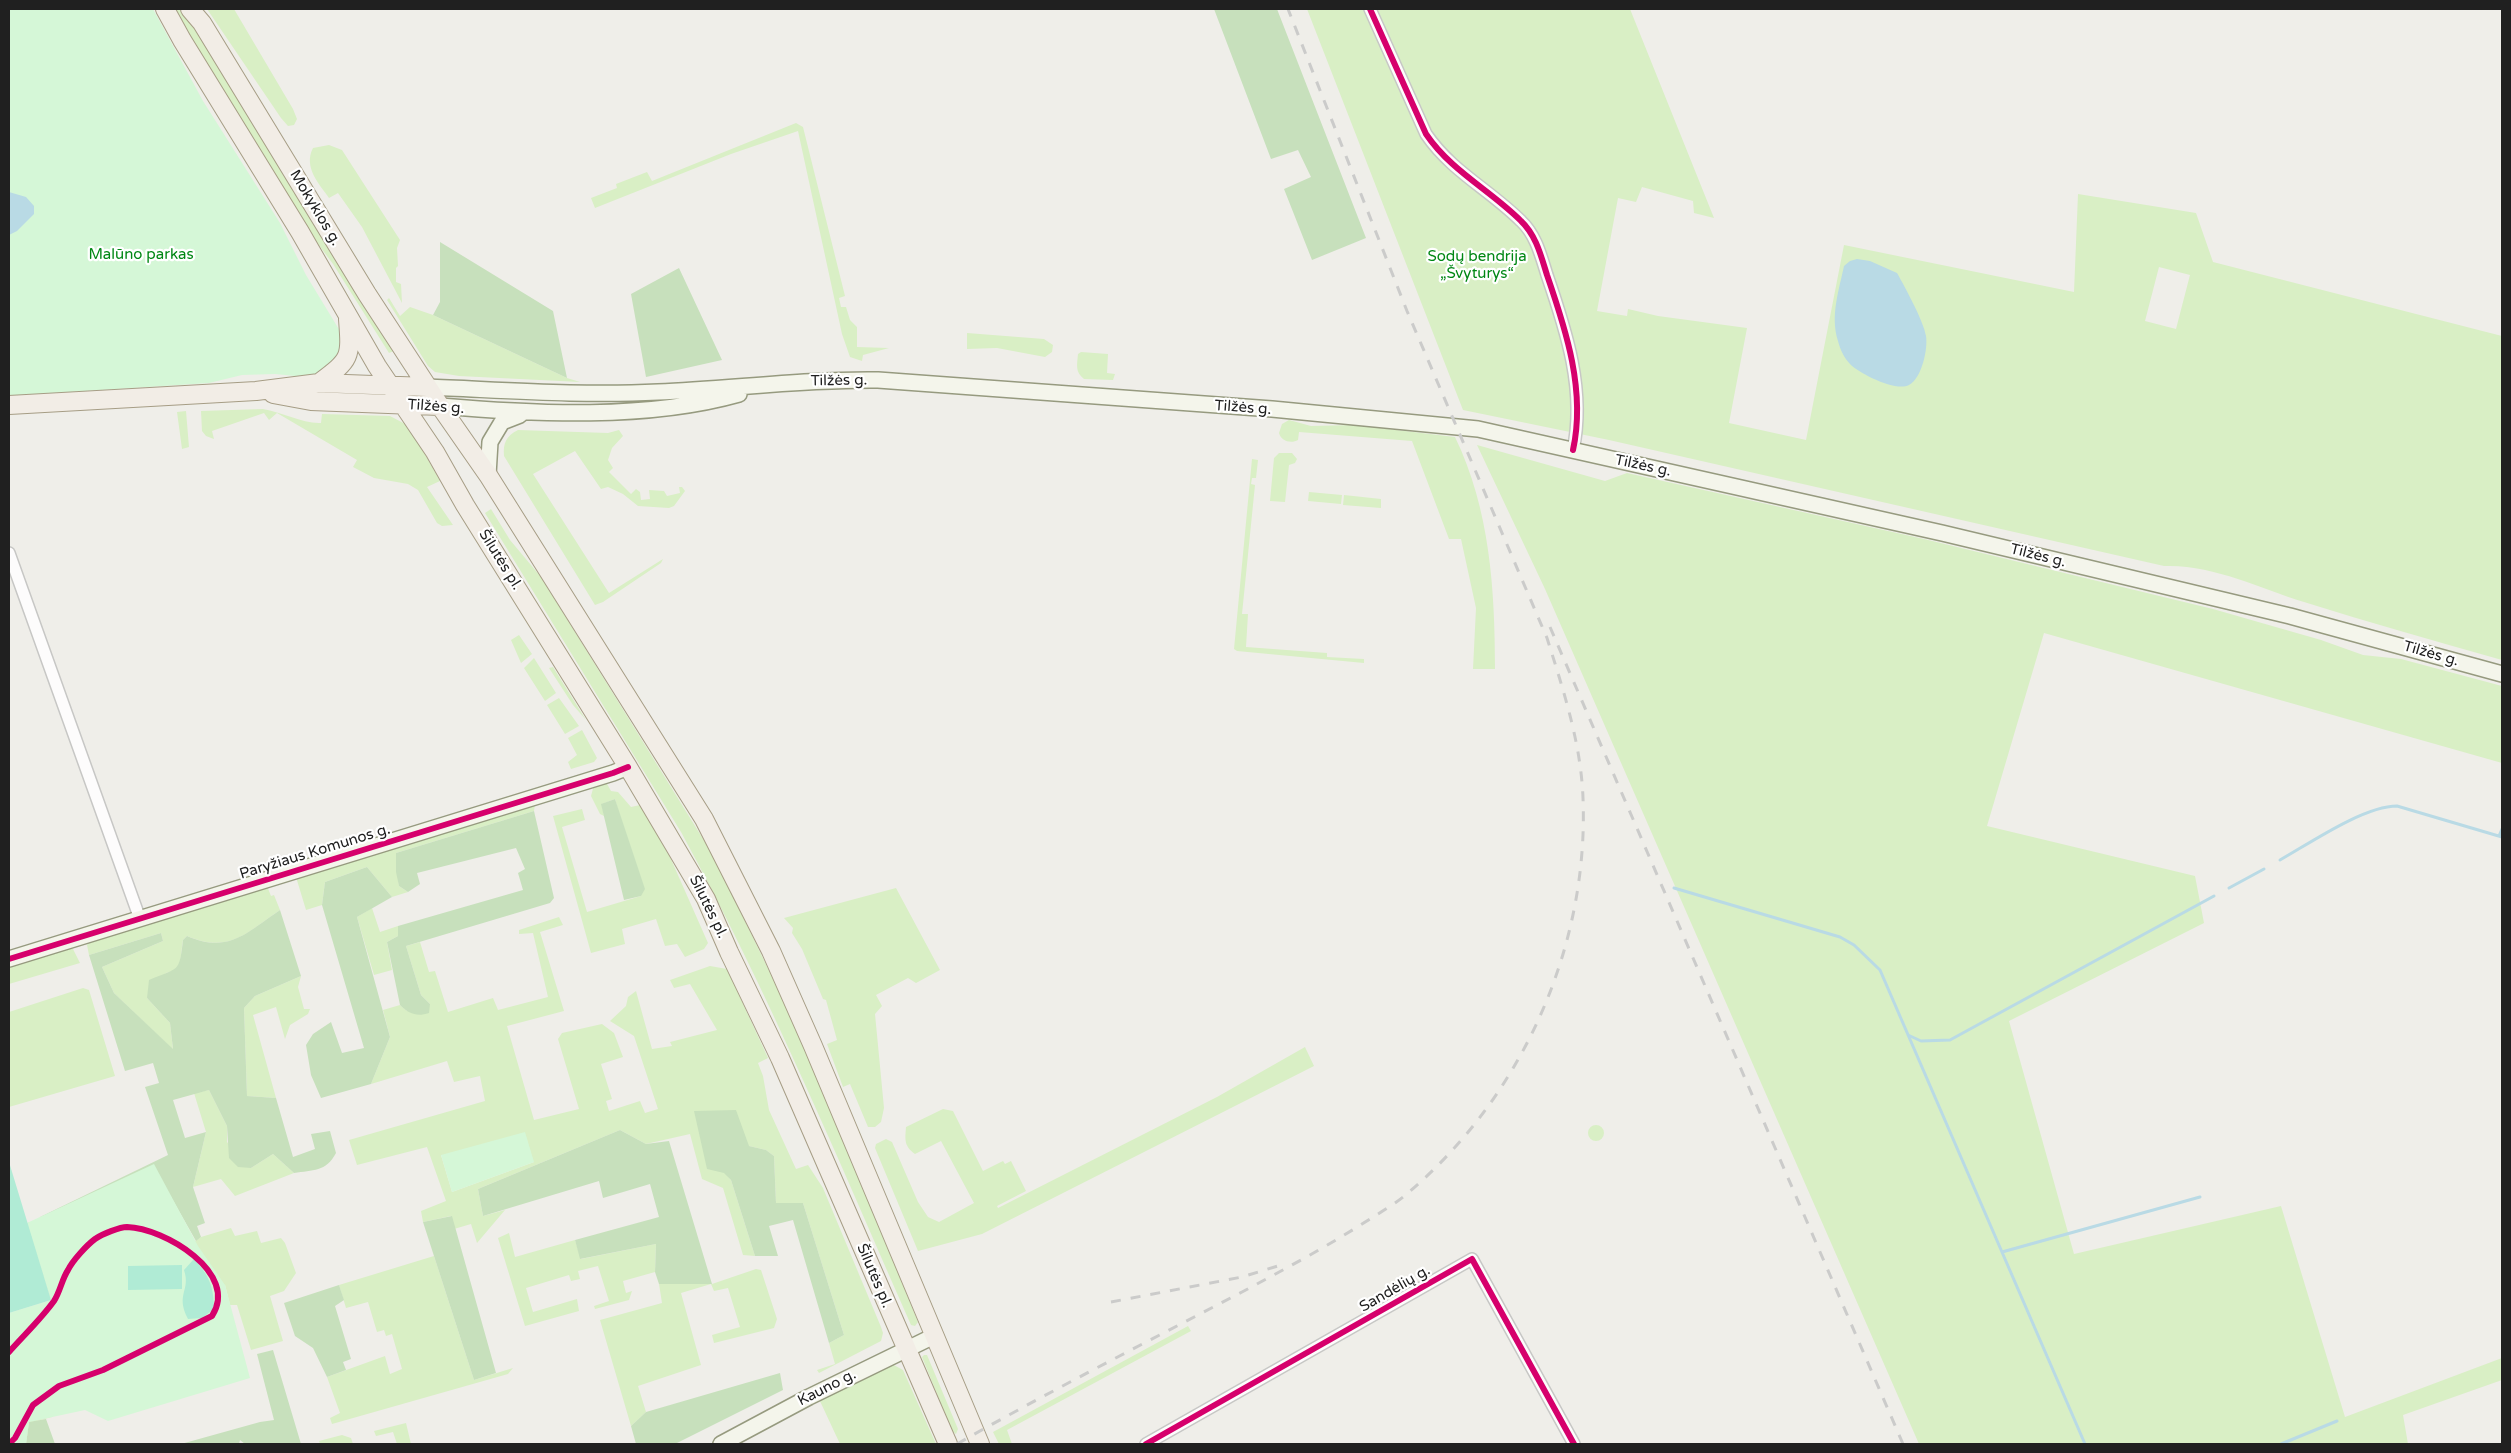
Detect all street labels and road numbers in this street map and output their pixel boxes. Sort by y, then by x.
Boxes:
street label: Mokyklos g. [285,167,345,249]
street label: Tilžės g. [810,372,868,390]
street label: Tilžės g. [407,396,465,418]
street label: Tilžės g. [1214,397,1272,419]
street label: Tilžės g. [1613,451,1673,481]
street label: Šilutės pl. [474,526,526,594]
street label: Tilžės g. [2008,540,2068,572]
street label: Tilžės g. [2401,638,2461,670]
street label: Paryžiaus Komunos g. [238,821,392,883]
street label: Šilutės pl. [685,872,731,942]
street label: Šilutės pl. [852,1241,896,1311]
street label: Sandėlių g. [1356,1262,1434,1316]
street label: Kauno g. [795,1366,859,1410]

